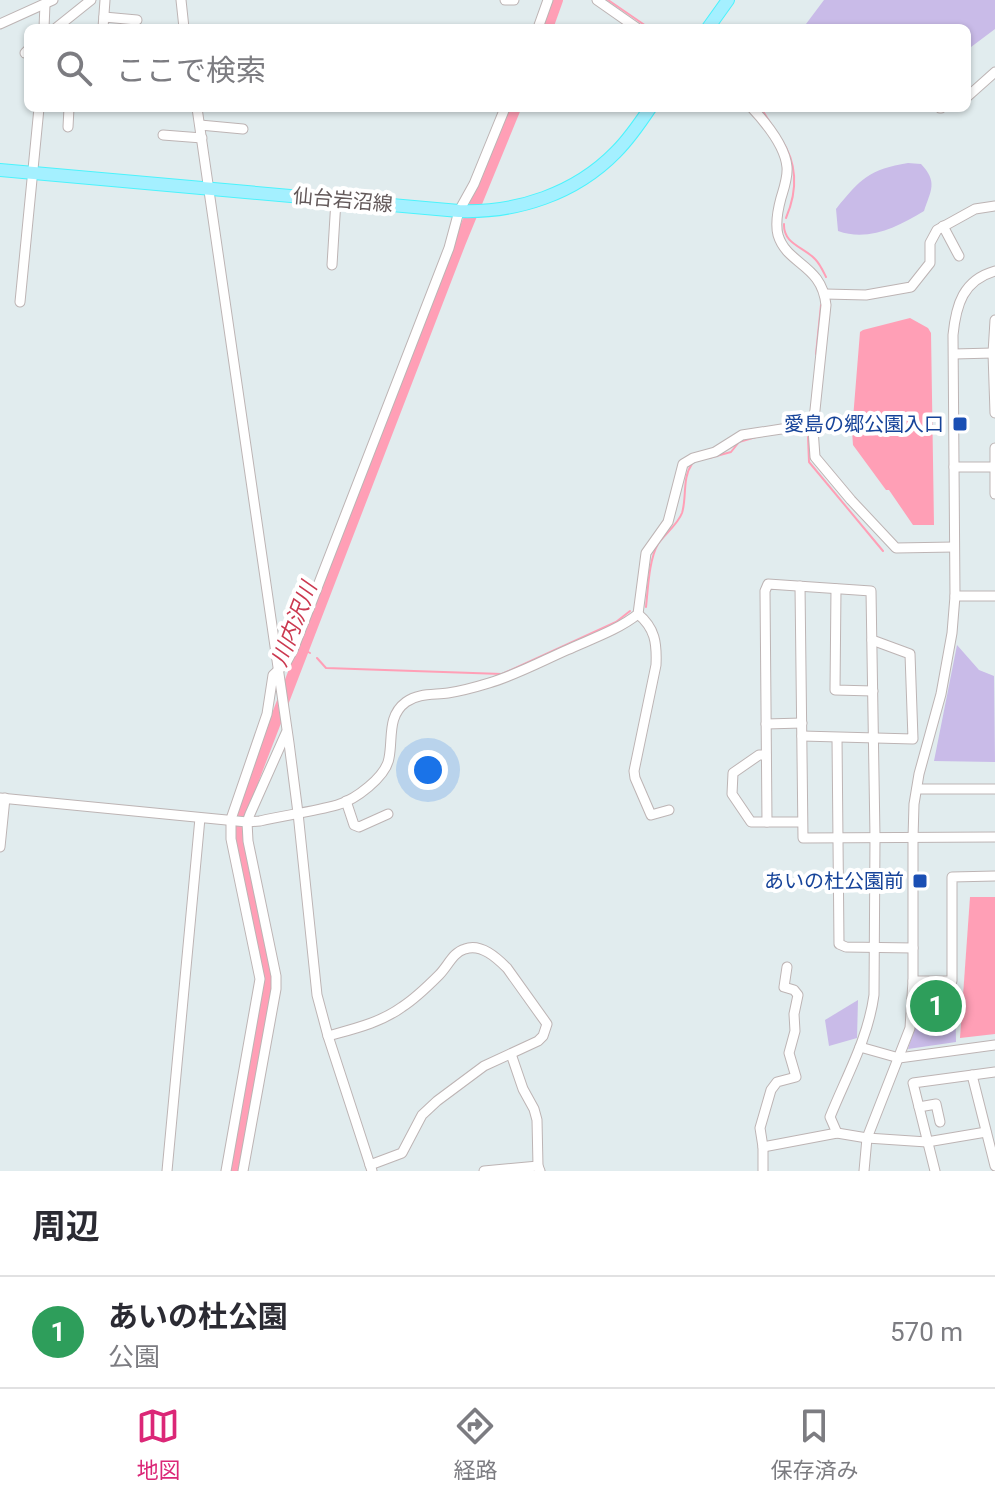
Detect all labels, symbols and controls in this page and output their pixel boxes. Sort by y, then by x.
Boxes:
search box [24,24,971,112]
icon: search [52,46,96,90]
text: ここで検索 [116,53,266,88]
street label: 仙台岩沼線 [292,184,394,216]
place label: 愛島の郷公園入口 [784,412,944,436]
marker: 愛島の郷公園入口 [951,415,969,433]
water label: 川内沢川 [267,577,322,670]
your location [408,750,448,790]
place label: あいの杜公園前 [764,869,904,893]
marker: あいの杜公園前 [911,872,929,890]
pin: 1 [910,976,962,1036]
text: 周辺 [32,1206,100,1246]
text: あいの杜公園 [108,1299,288,1334]
text: 1 [51,1317,65,1347]
text: 570 m [890,1317,963,1347]
text: 公園 [108,1342,160,1372]
tab: 地図 [136,1404,181,1484]
tab: 経路 [453,1404,498,1484]
tab: 保存済み [770,1404,859,1484]

